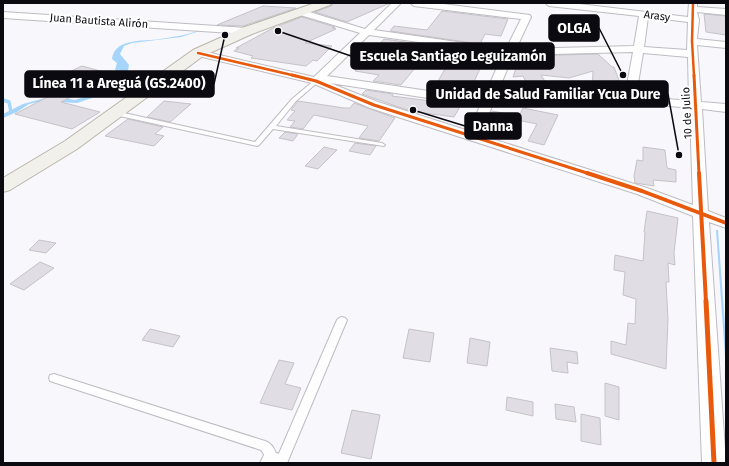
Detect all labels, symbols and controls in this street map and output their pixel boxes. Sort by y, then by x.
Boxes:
street label: Arasy [643,8,671,24]
street label: Juan Bautista Alirón [49,11,149,31]
callout: OLGA [549,15,599,41]
text: OLGA [557,20,592,37]
callout: Escuela Santiago Leguizamón [351,43,554,69]
text: Escuela Santiago Leguizamón [359,48,547,65]
callout: Línea 11 a Areguá (GS.2400) [25,71,214,97]
text: Línea 11 a Areguá (GS.2400) [32,75,206,92]
callout: Unidad de Salud Familiar Ycua Dure [427,81,668,107]
text: Unidad de Salud Familiar Ycua Dure [436,86,661,103]
street label: 10 de Julio [679,87,695,139]
callout: Danna [465,113,521,139]
text: Danna [473,118,514,135]

